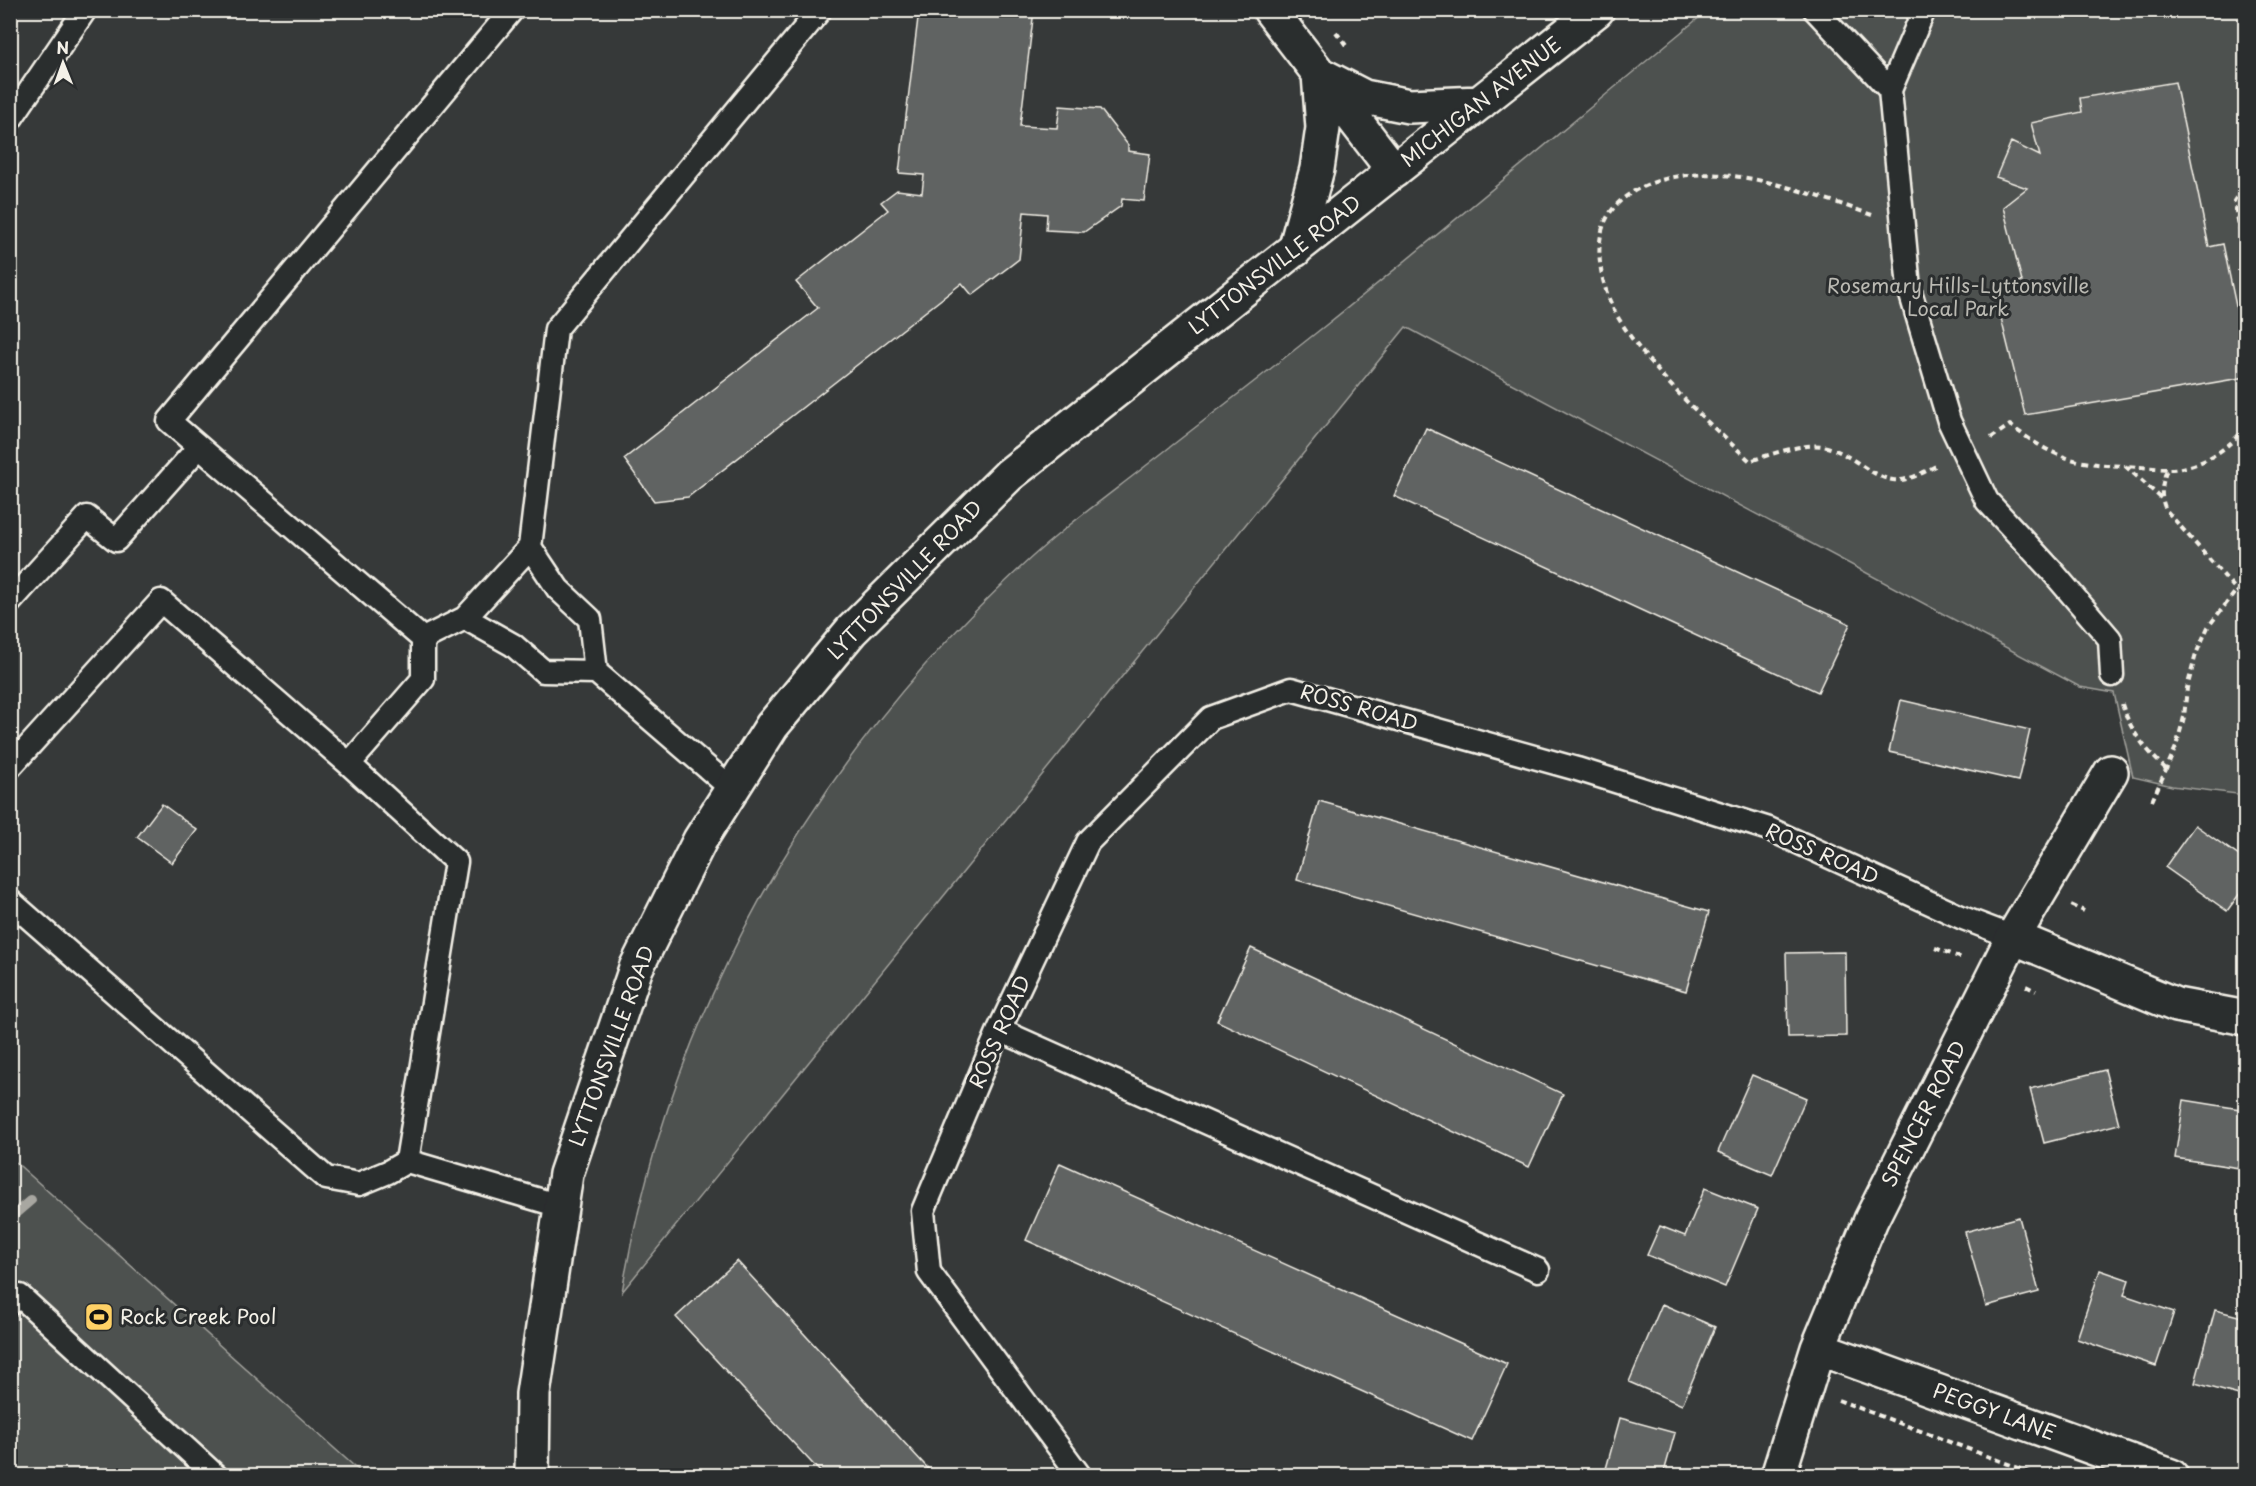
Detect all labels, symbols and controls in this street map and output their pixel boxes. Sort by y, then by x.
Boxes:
street label: MICHIGAN AVENUE [1394,29,1567,174]
north arrow [33,33,93,93]
text: N [56,35,69,59]
street label: LYTTONSVILLE ROAD [1182,187,1367,341]
park label: Rosemary Hills-Lyttonsville Local Park [1827,270,2089,323]
street label: LYTTONSVILLE ROAD [820,493,989,666]
street label: ROSS ROAD [1297,676,1422,738]
street label: ROSS ROAD [1761,815,1884,891]
street label: LYTTONSVILLE ROAD [561,941,661,1150]
street label: ROSS ROAD [961,970,1037,1093]
street label: SPENCER ROAD [1873,1035,1973,1192]
sports icon: Rock Creek Pool [83,1301,115,1333]
place label: Rock Creek Pool [120,1301,276,1331]
street label: PEGGY LANE [1929,1375,2060,1447]

